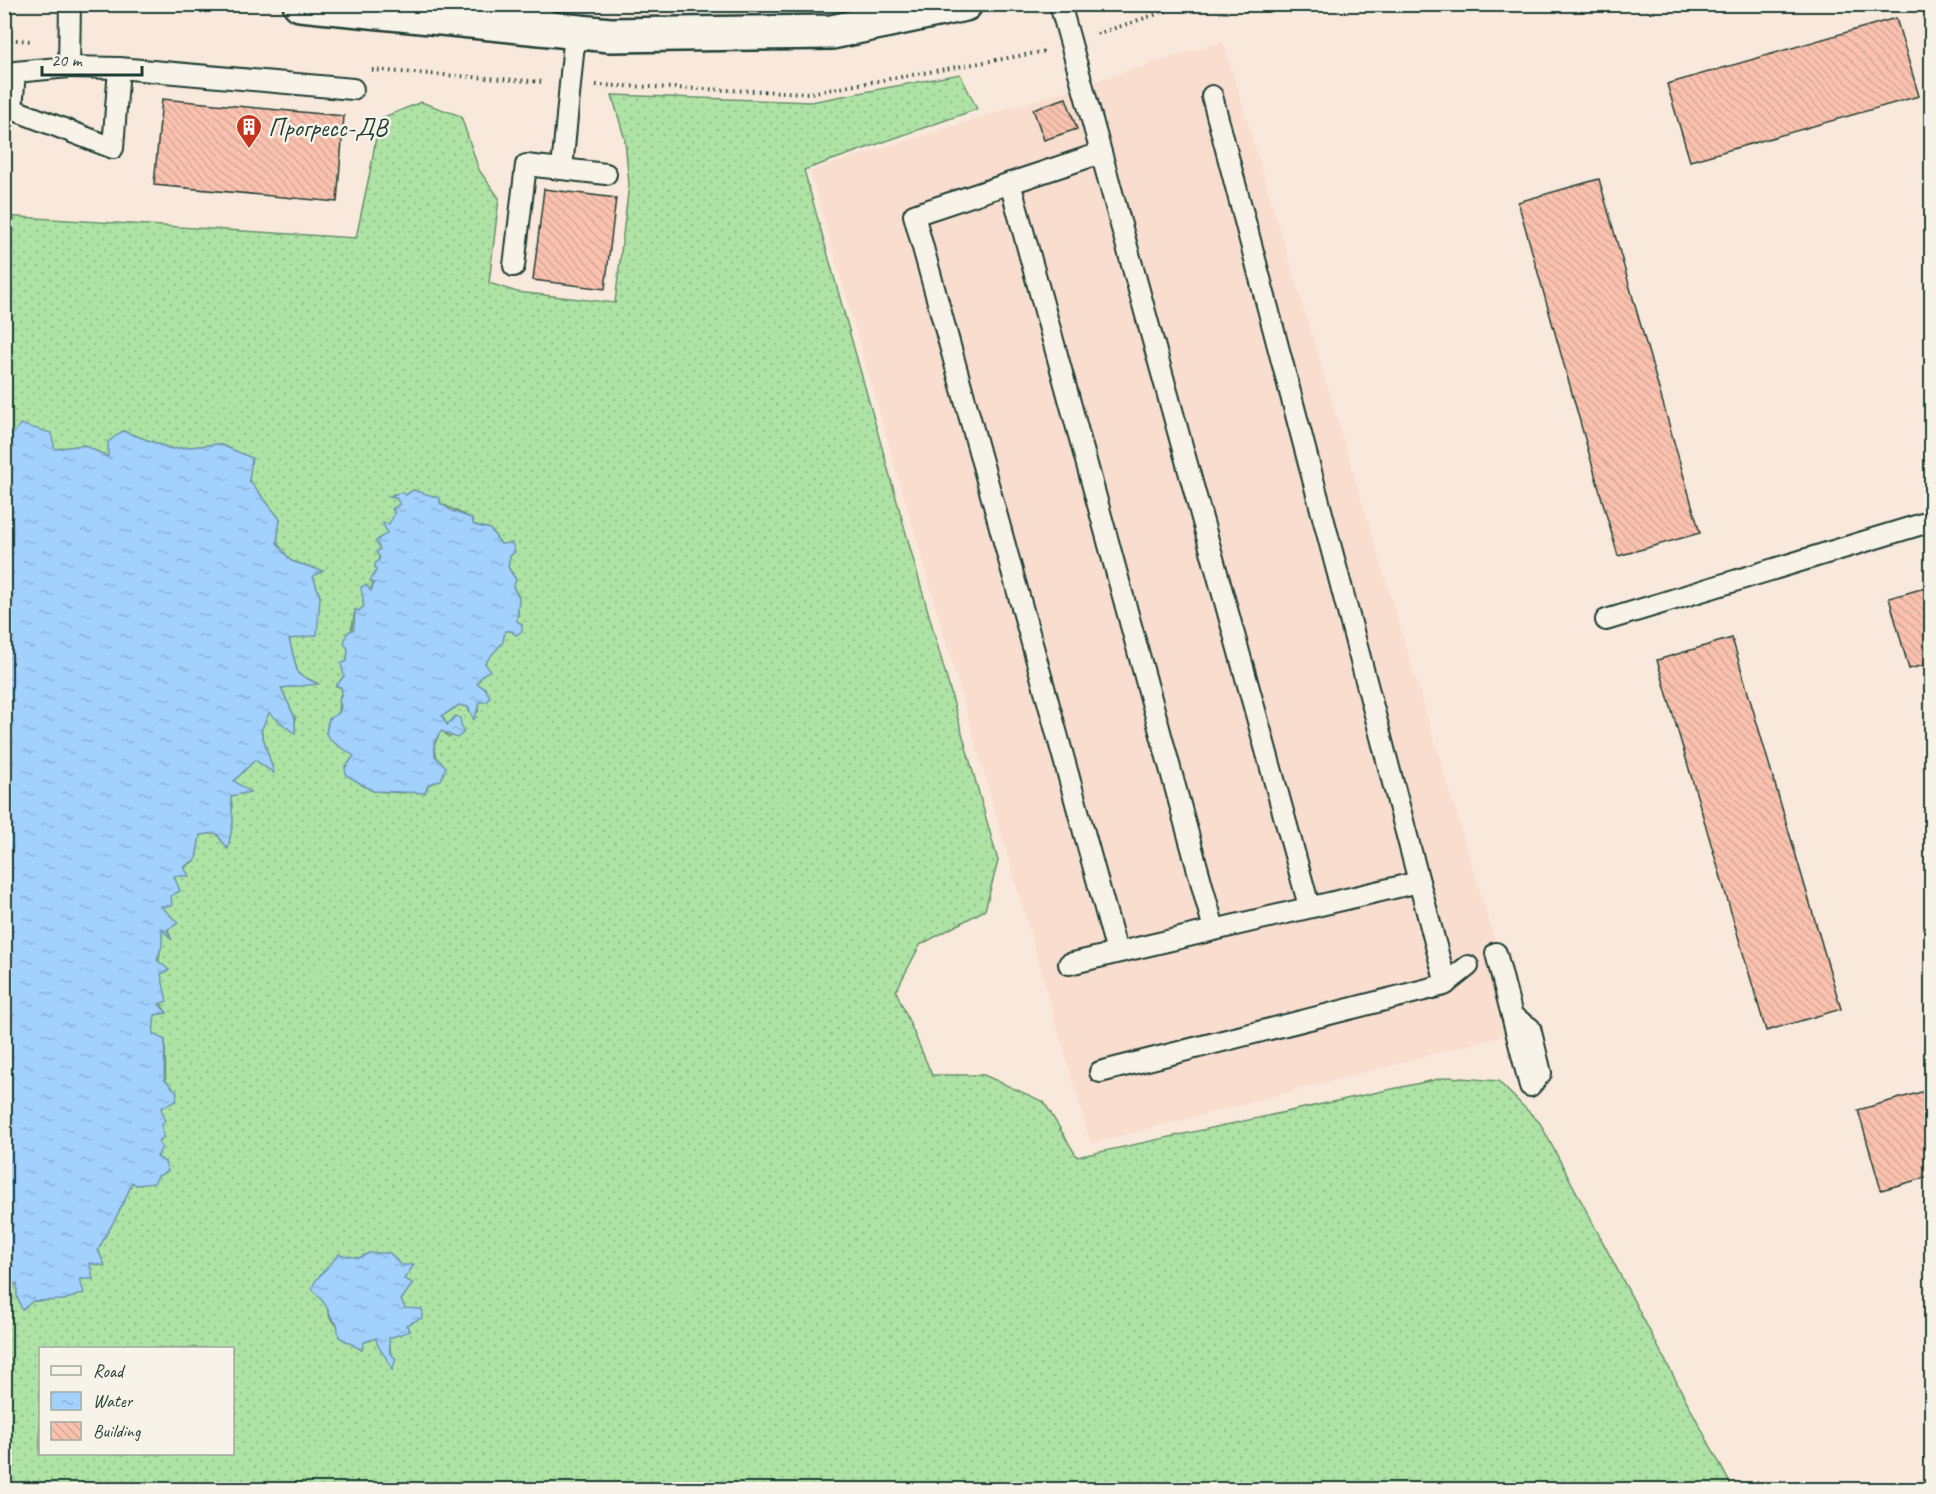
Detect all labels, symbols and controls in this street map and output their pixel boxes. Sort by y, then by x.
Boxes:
scale bar [42,39,142,77]
text: 20 m [51,49,84,71]
place label: Прогресс-ДВ [268,111,389,144]
building icon: Прогресс-ДВ [234,112,264,150]
legend [39,1347,234,1455]
text: Road [93,1360,126,1382]
text: Water [93,1390,134,1412]
text: Building [93,1420,142,1442]

